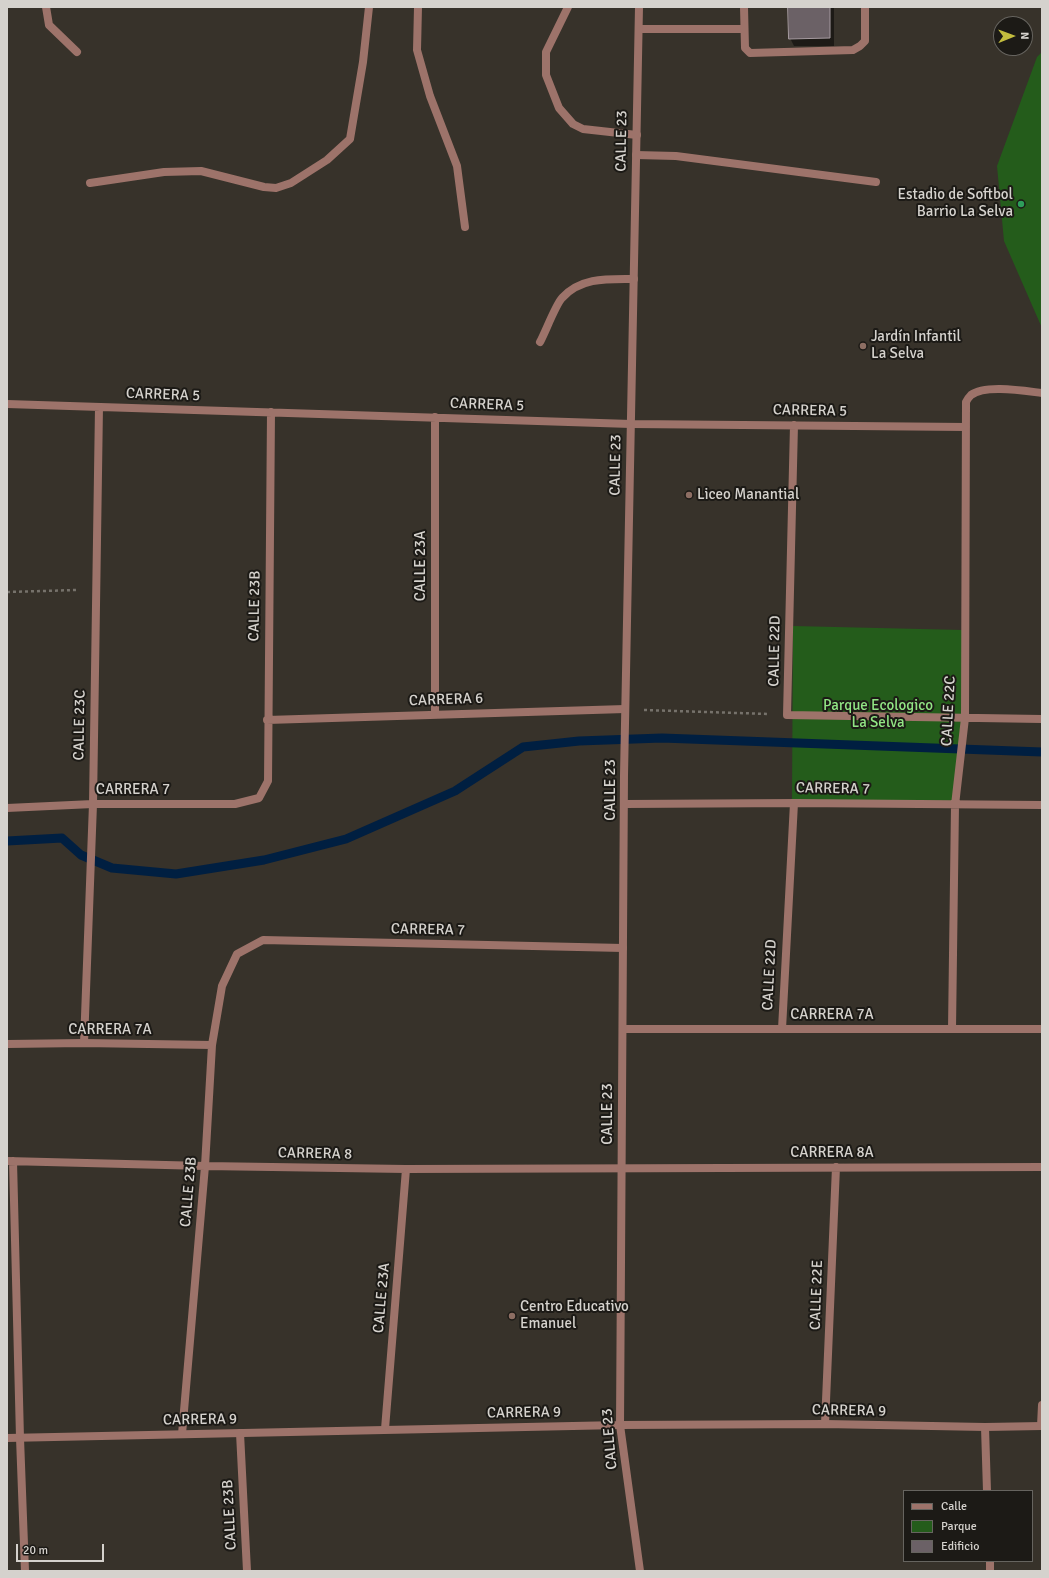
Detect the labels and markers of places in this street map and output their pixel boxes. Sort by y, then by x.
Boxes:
place label: Estadio de Softbol Barrio La Selva [897,186,1013,221]
marker: Estadio de Softbol Barrio La Selva [1016,199,1026,209]
place label: Jardín Infantil La Selva [871,328,961,363]
marker: Jardín Infantil La Selva [858,341,868,351]
place label: Liceo Manantial [697,486,799,504]
marker: Liceo Manantial [684,490,694,500]
place label: Centro Educativo Emanuel [520,1298,629,1333]
marker: Centro Educativo Emanuel [507,1311,517,1321]

